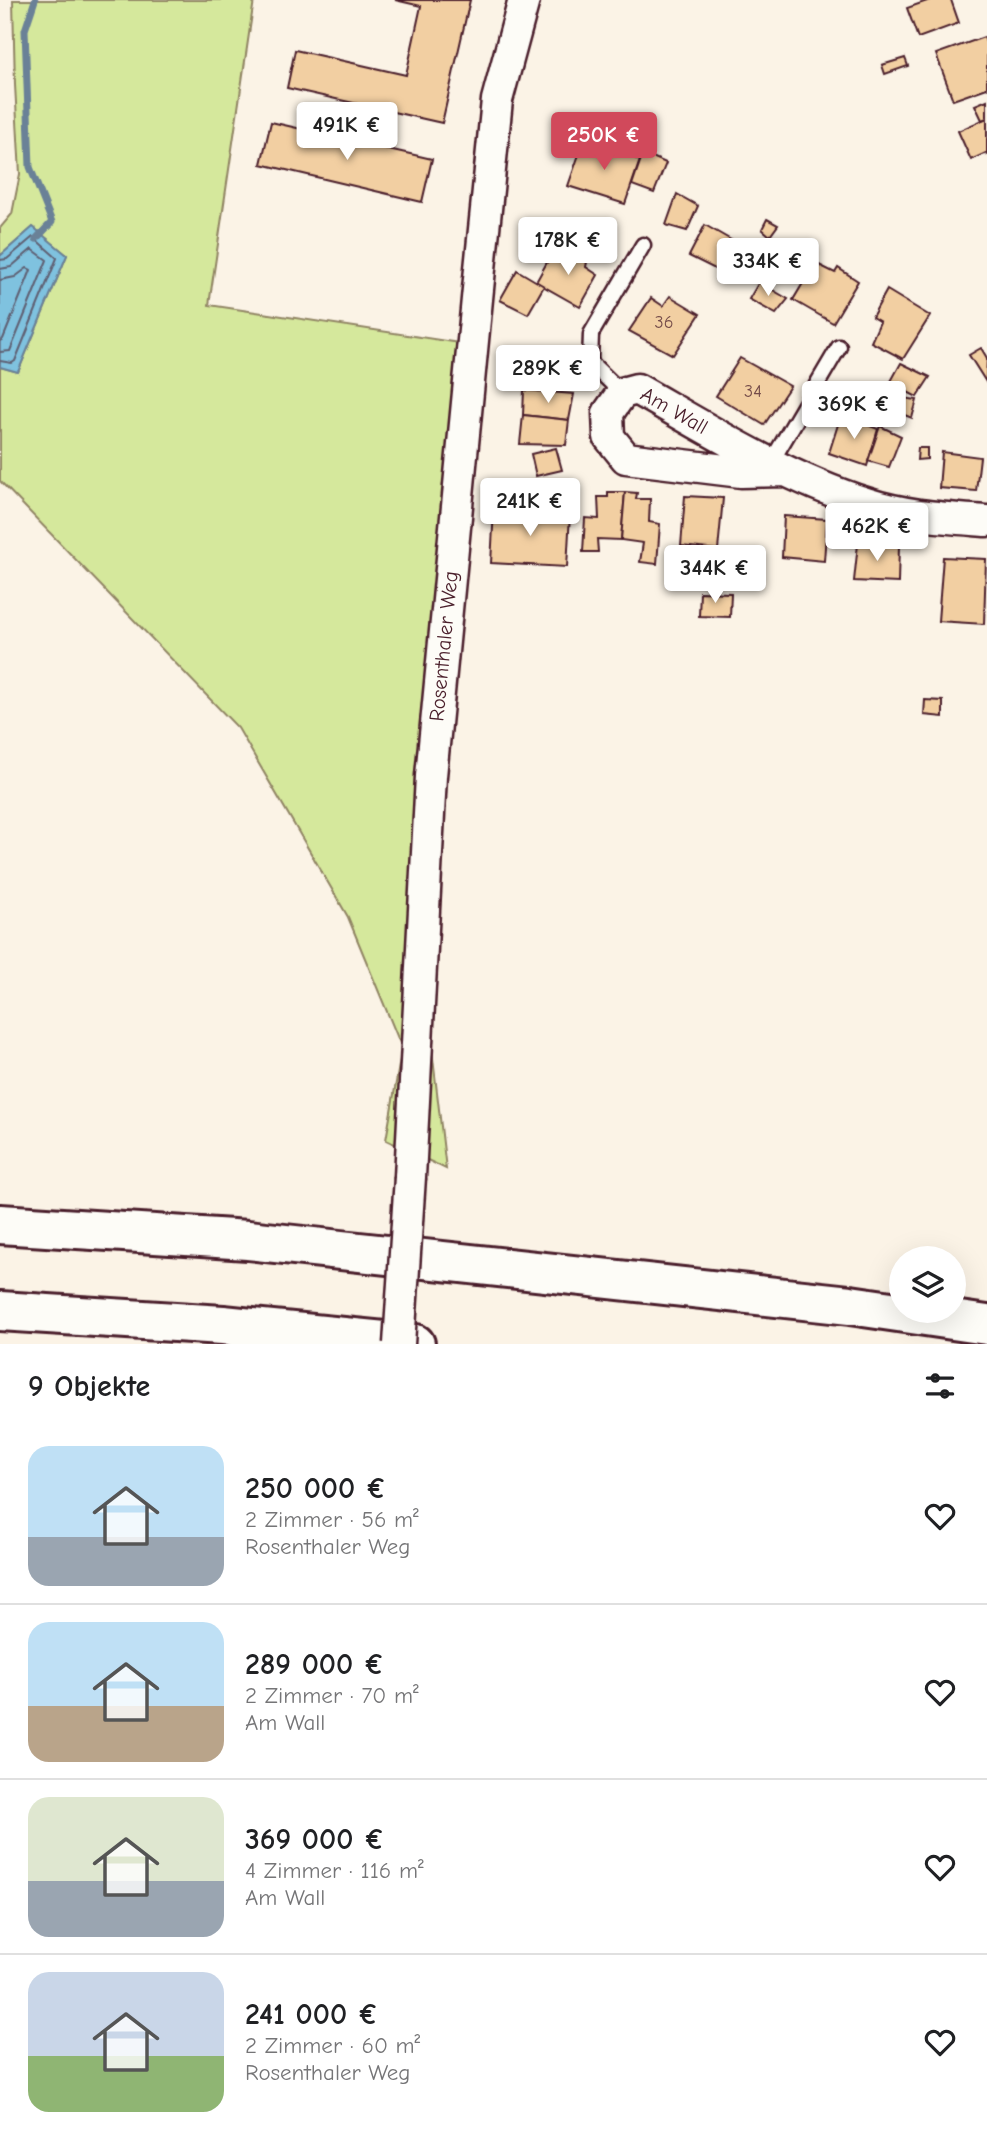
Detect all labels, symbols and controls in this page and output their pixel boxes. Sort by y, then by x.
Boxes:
pin: 491K € [290,102,404,162]
text: 491K € [313,111,381,138]
pin: 250K € [547,113,661,172]
text: 250K € [567,121,641,148]
pin: 178K € [511,218,625,277]
text: 178K € [534,226,602,253]
pin: 334K € [711,238,825,298]
text: 334K € [733,247,803,274]
house number: 36 [655,312,673,333]
pin: 289K € [491,346,605,405]
text: 289K € [512,354,584,381]
house number: 34 [744,381,762,402]
street label: Am Wall [637,382,712,439]
pin: 369K € [797,382,911,441]
text: 369K € [818,390,890,417]
pin: 241K € [473,478,587,538]
text: 241K € [496,487,564,514]
pin: 462K € [820,504,934,563]
text: 462K € [841,512,913,539]
pin: 344K € [658,546,772,605]
text: 344K € [680,554,750,581]
street label: Rosenthaler Weg [424,570,463,723]
map controls [889,1246,966,1323]
button: layers [889,1246,966,1323]
icon: filters [921,1367,959,1405]
text: 9 Objekte [28,1369,150,1404]
text: 250 000 € [245,1471,387,1506]
icon: home [84,1474,168,1558]
icon: heart [921,1497,959,1535]
text: 2 Zimmer · 56 m² [245,1506,419,1533]
text: Rosenthaler Weg [245,1533,410,1560]
text: 289 000 € [245,1647,385,1682]
icon: home [84,1650,168,1734]
icon: heart [921,1673,959,1711]
text: 2 Zimmer · 70 m² [245,1682,419,1709]
text: Am Wall [245,1709,325,1736]
text: 369 000 € [245,1822,385,1857]
icon: home [84,1825,168,1909]
icon: heart [921,1848,959,1886]
text: 4 Zimmer · 116 m² [245,1857,424,1884]
text: Am Wall [245,1884,325,1911]
text: 241 000 € [245,1997,378,2032]
icon: home [84,2000,168,2084]
icon: heart [921,2023,959,2061]
text: 2 Zimmer · 60 m² [245,2032,420,2059]
text: Rosenthaler Weg [245,2059,410,2086]

